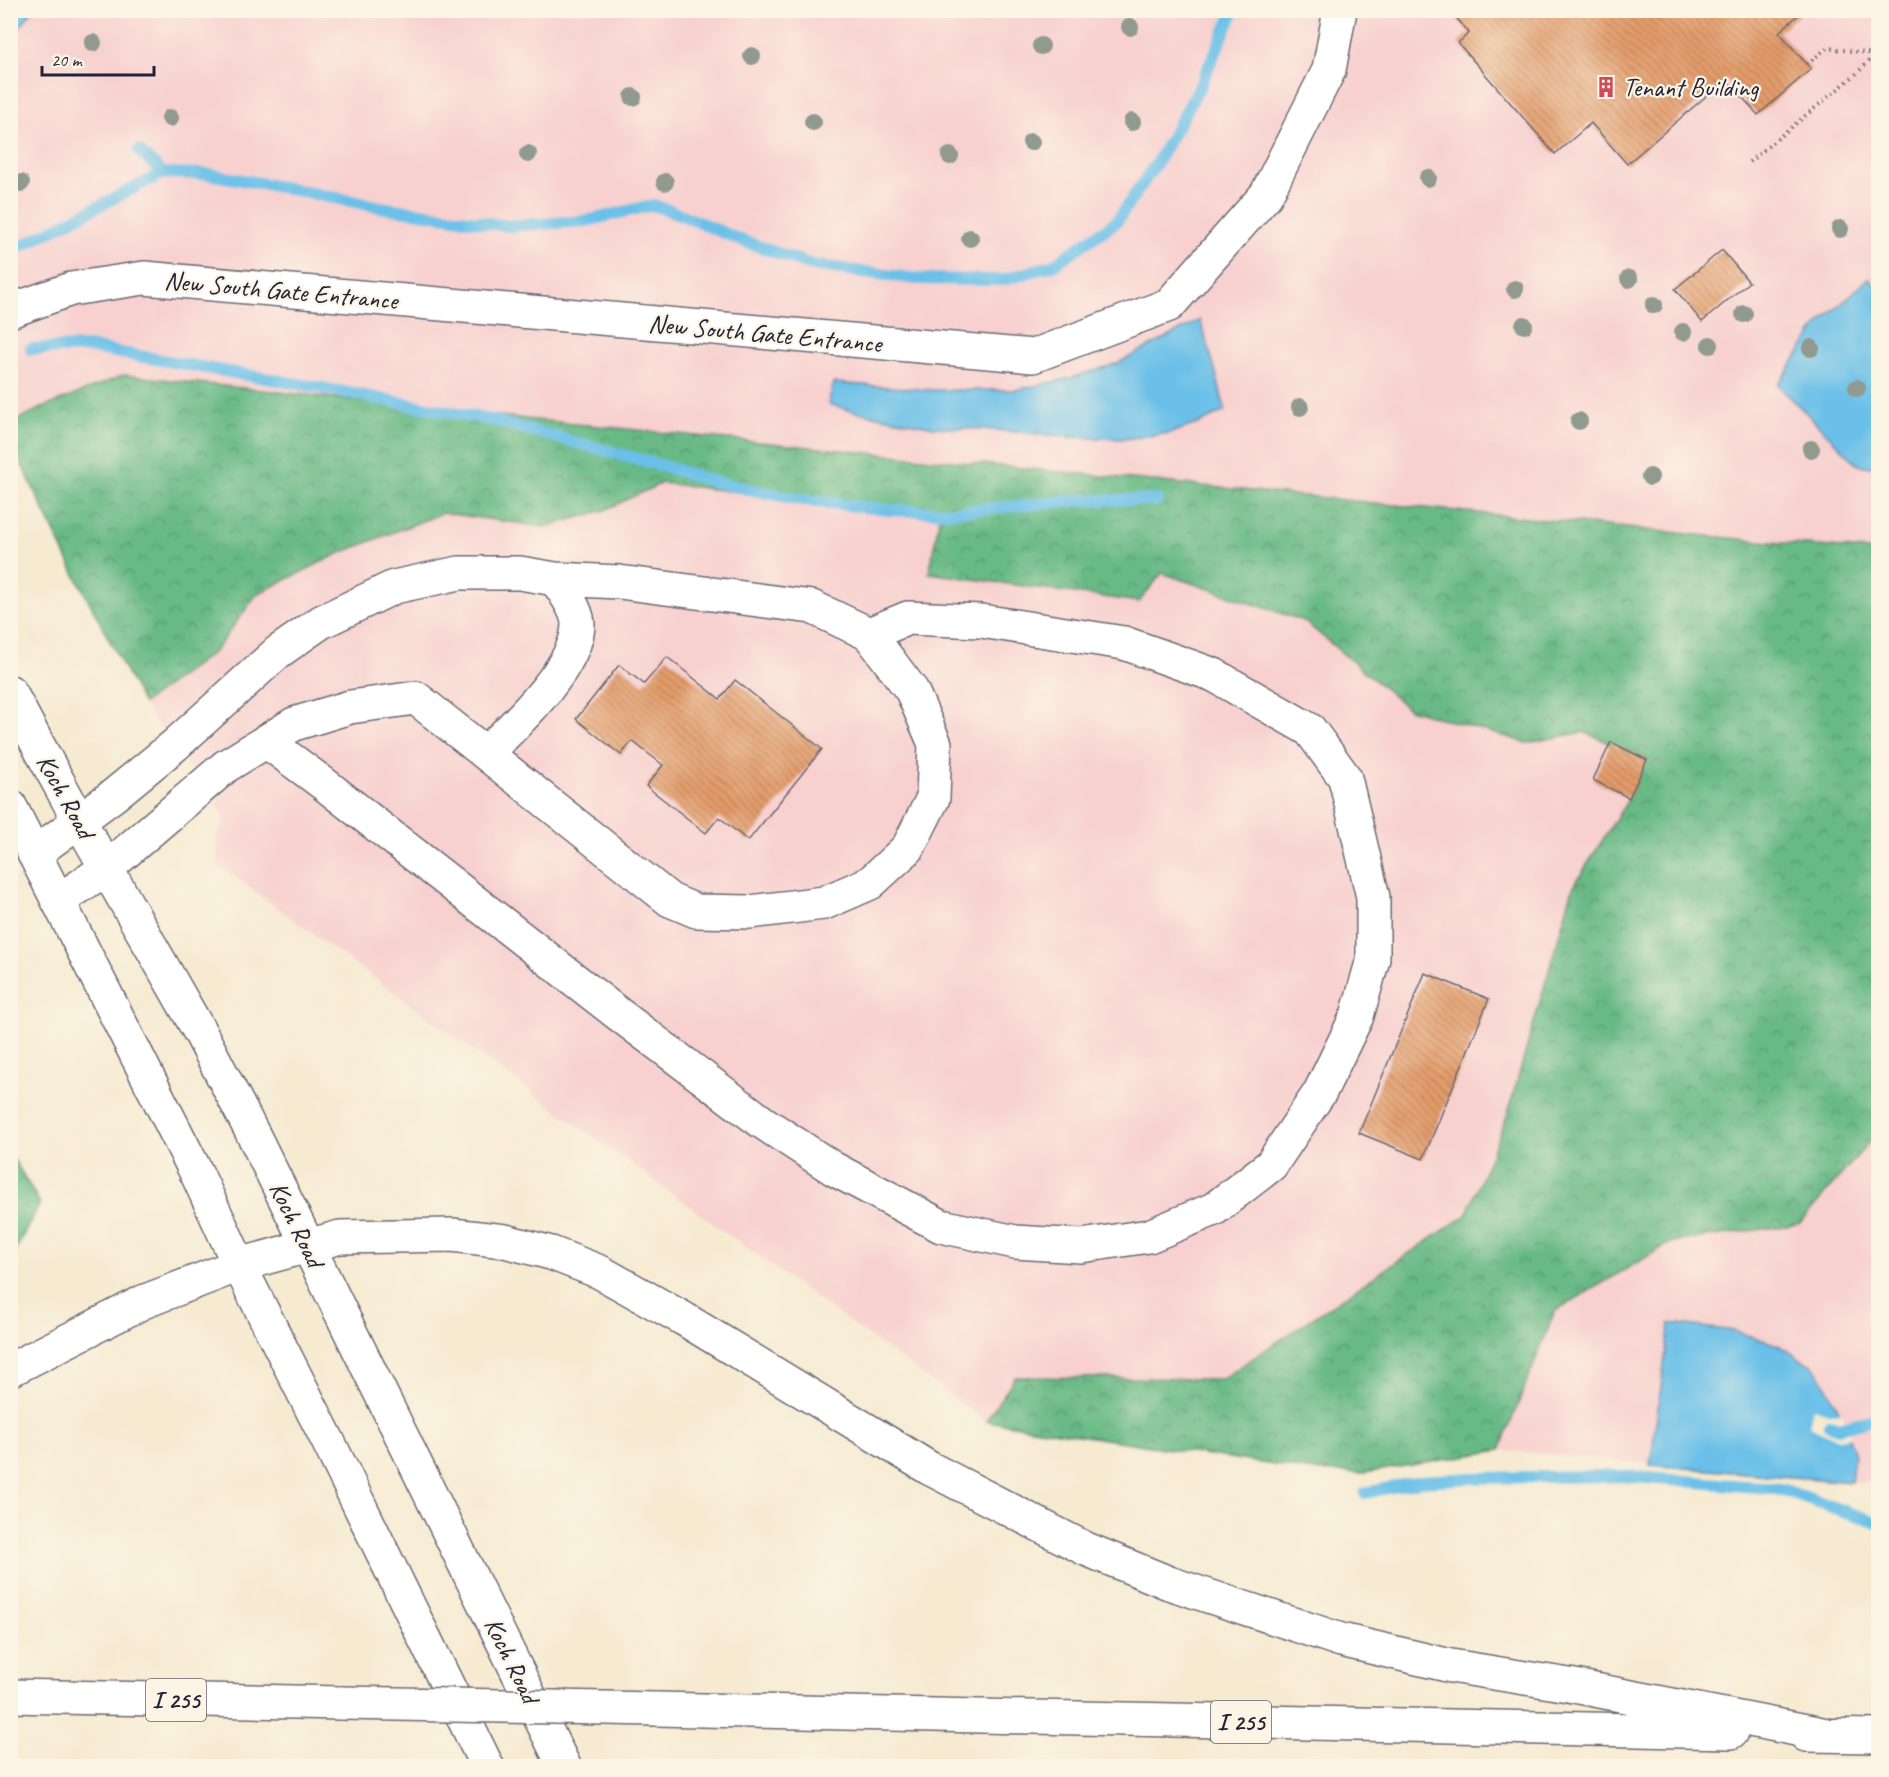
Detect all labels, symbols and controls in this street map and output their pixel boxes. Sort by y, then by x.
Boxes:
scale bar [42,39,154,77]
text: 20 m [51,49,84,71]
place label: Tenant Building [1623,71,1760,104]
building icon: Tenant Building [1594,75,1618,99]
street label: New South Gate Entrance [163,264,401,317]
street label: New South Gate Entrance [647,307,885,360]
street label: Koch Road [29,748,104,847]
street label: Koch Road [262,1176,333,1276]
street label: Koch Road [477,1612,548,1712]
road number: I 255 [146,1679,206,1721]
road number: I 255 [1211,1701,1271,1743]

